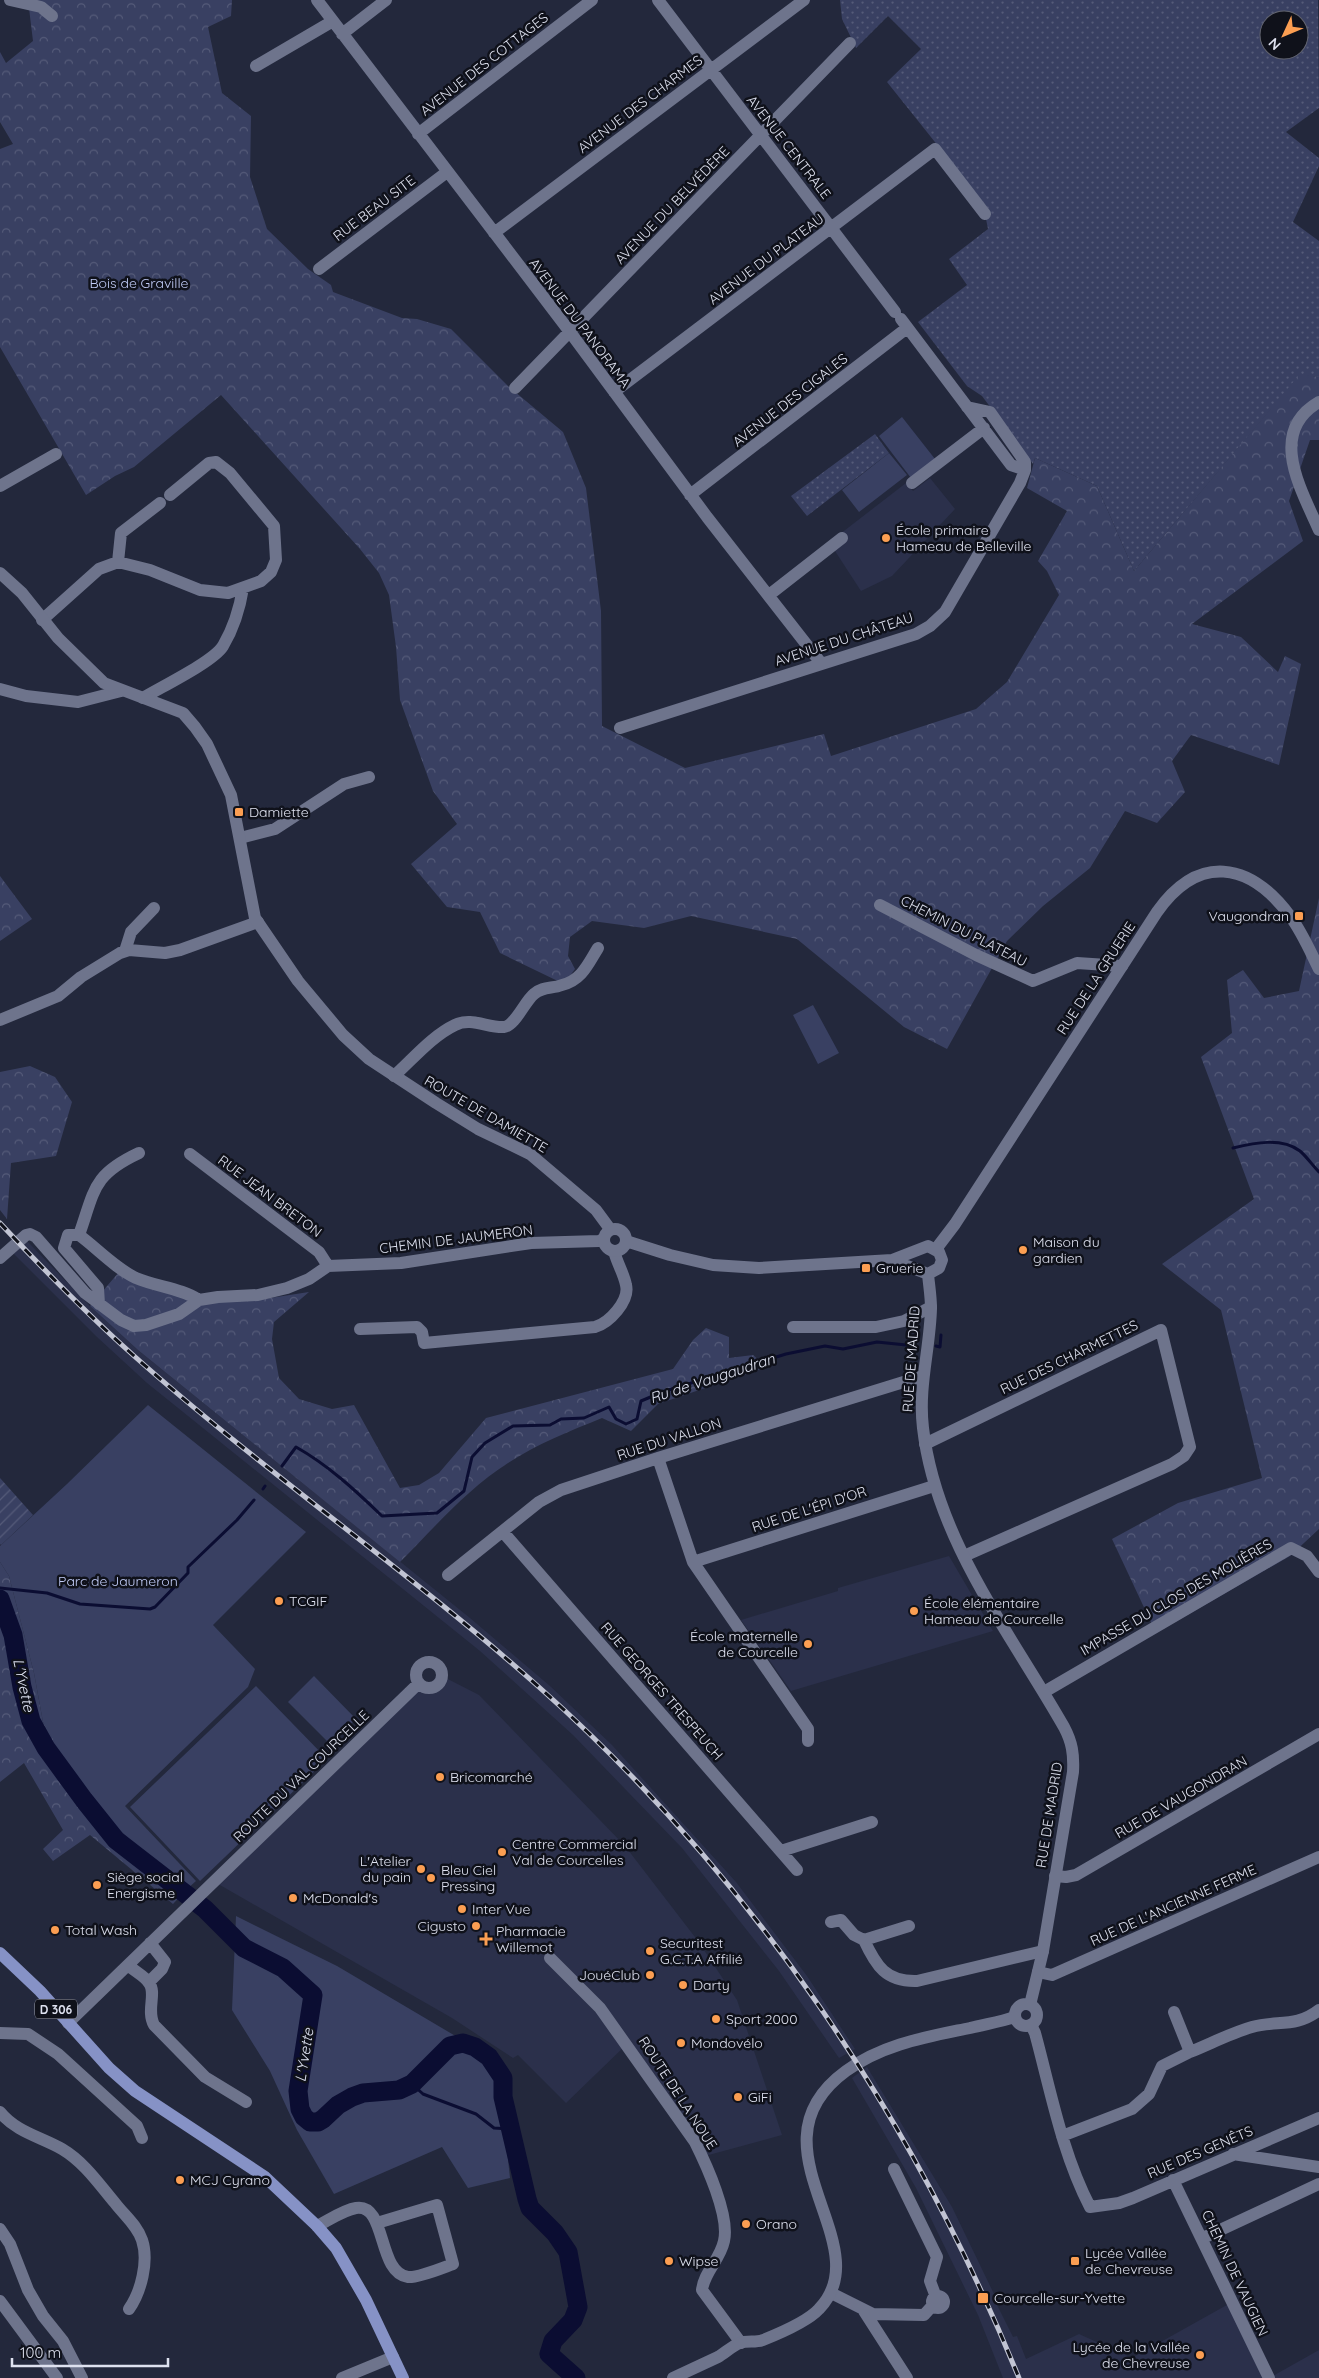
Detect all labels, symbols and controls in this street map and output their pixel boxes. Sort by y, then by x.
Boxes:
street label: AVENUE DES COTTAGES [416,8,552,120]
north arrow [1259,10,1309,60]
text: N [1265,34,1285,54]
street label: AVENUE DES CHARMES [574,51,706,157]
street label: AVENUE CENTRALE [743,92,835,202]
street label: AVENUE DU BELVÉDÈRE [611,142,733,268]
street label: RUE BEAU SITE [329,171,419,245]
street label: AVENUE DU PLATEAU [705,210,827,308]
street label: AVENUE DU PANORAMA [525,255,635,391]
park label: Bois de Graville [89,274,189,292]
street label: AVENUE DES CIGALES [729,349,851,451]
place label: École primaire Hameau de Belleville [896,521,1031,555]
marker: École primaire Hameau de Belleville [880,532,892,544]
street label: AVENUE DU CHÂTEAU [773,608,915,670]
place label: Damiette [249,803,309,821]
marker: Damiette [233,806,245,818]
street label: CHEMIN DU PLATEAU [898,891,1030,971]
place label: Vaugondran [1208,907,1289,925]
marker: Vaugondran [1293,910,1305,922]
street label: RUE DE LA GRUERIE [1053,918,1139,1038]
street label: ROUTE DE DAMIETTE [421,1071,551,1157]
street label: RUE JEAN BRETON [214,1151,326,1241]
street label: CHEMIN DE JAUMERON [378,1221,534,1257]
place label: Maison du gardien [1033,1233,1100,1267]
marker: Maison du gardien [1017,1244,1029,1256]
place label: Gruerie [876,1259,923,1277]
marker: Gruerie [860,1262,872,1274]
street label: RUE DE MADRID [898,1305,924,1413]
street label: RUE DES CHARMETTES [997,1316,1141,1398]
water label: Ru de Vaugaudran [647,1349,777,1407]
street label: RUE DU VALLON [615,1414,723,1464]
street label: RUE DE L'ÉPI D'OR [749,1482,869,1536]
street label: IMPASSE DU CLOS DES MOLIÈRES [1077,1535,1275,1659]
park label: Parc de Jaumeron [58,1572,178,1590]
place label: TCGIF [289,1592,328,1610]
place label: École élémentaire Hameau de Courcelle [924,1594,1064,1628]
marker: TCGIF [273,1595,285,1607]
marker: École élémentaire Hameau de Courcelle [908,1605,920,1617]
street label: RUE GEORGES TRESPEUCH [597,1618,727,1764]
place label: École maternelle de Courcelle [690,1627,798,1661]
marker: École maternelle de Courcelle [802,1638,814,1650]
water label: L'Yvette [9,1657,39,1714]
street label: ROUTE DU VAL COURCELLE [229,1706,373,1846]
street label: RUE DE VAUGONDRAN [1112,1752,1250,1842]
street label: RUE DE MADRID [1032,1761,1066,1869]
place label: Bricomarché [450,1768,533,1786]
marker: Bricomarché [434,1771,446,1783]
place label: Centre Commercial Val de Courcelles [512,1835,637,1869]
marker: Centre Commercial Val de Courcelles [496,1846,508,1858]
place label: L'Atelier du pain [360,1852,412,1886]
street label: RUE DE L'ANCIENNE FERME [1087,1860,1259,1950]
place label: Bleu Ciel Pressing [441,1861,496,1895]
marker: L'Atelier du pain [415,1863,427,1875]
place label: Siège social Energisme [107,1868,183,1902]
marker: Bleu Ciel Pressing [425,1872,437,1884]
marker: Siège social Energisme [91,1879,103,1891]
place label: McDonald's [303,1889,378,1907]
marker: McDonald's [287,1892,299,1904]
place label: Inter Vue [472,1900,531,1918]
marker: Inter Vue [456,1903,468,1915]
place label: Cigusto [418,1917,466,1935]
marker: Cigusto [470,1920,482,1932]
place label: Total Wash [65,1921,137,1939]
place label: Pharmacie Willemot [496,1922,566,1956]
marker: Total Wash [49,1924,61,1936]
marker: Pharmacie Willemot [480,1933,492,1945]
place label: Securitest G.C.T.A Affilié [660,1934,743,1968]
marker: Securitest G.C.T.A Affilié [644,1945,656,1957]
place label: JouéClub [579,1966,640,1984]
marker: JouéClub [644,1969,656,1981]
place label: Darty [693,1976,730,1994]
marker: Darty [677,1979,689,1991]
road number: D 306 [35,2000,77,2018]
place label: Sport 2000 [726,2010,798,2028]
marker: Sport 2000 [710,2013,722,2025]
water label: L'Yvette [290,2026,318,2083]
street label: ROUTE DE LA NOUE [635,2033,721,2153]
place label: Mondovélo [691,2034,763,2052]
marker: Mondovélo [675,2037,687,2049]
place label: GiFi [748,2088,772,2106]
marker: GiFi [732,2091,744,2103]
street label: RUE DES GENÊTS [1145,2122,1256,2182]
place label: MCJ Cyrano [190,2171,270,2189]
marker: MCJ Cyrano [174,2174,186,2186]
street label: CHEMIN DE VAUGIEN [1198,2207,1272,2339]
place label: Orano [756,2215,797,2233]
marker: Orano [740,2218,752,2230]
place label: Lycée Vallée de Chevreuse [1085,2244,1173,2278]
place label: Wipse [679,2252,719,2270]
marker: Wipse [663,2255,675,2267]
marker: Lycée Vallée de Chevreuse [1069,2255,1081,2267]
place label: Courcelle-sur-Yvette [994,2289,1125,2307]
marker: Courcelle-sur-Yvette [976,2291,990,2305]
scale bar [12,2336,169,2368]
place label: Lycée de la Vallée de Chevreuse [1073,2338,1190,2372]
text: 100 m [20,2343,61,2362]
marker: Lycée de la Vallée de Chevreuse [1194,2349,1206,2361]

